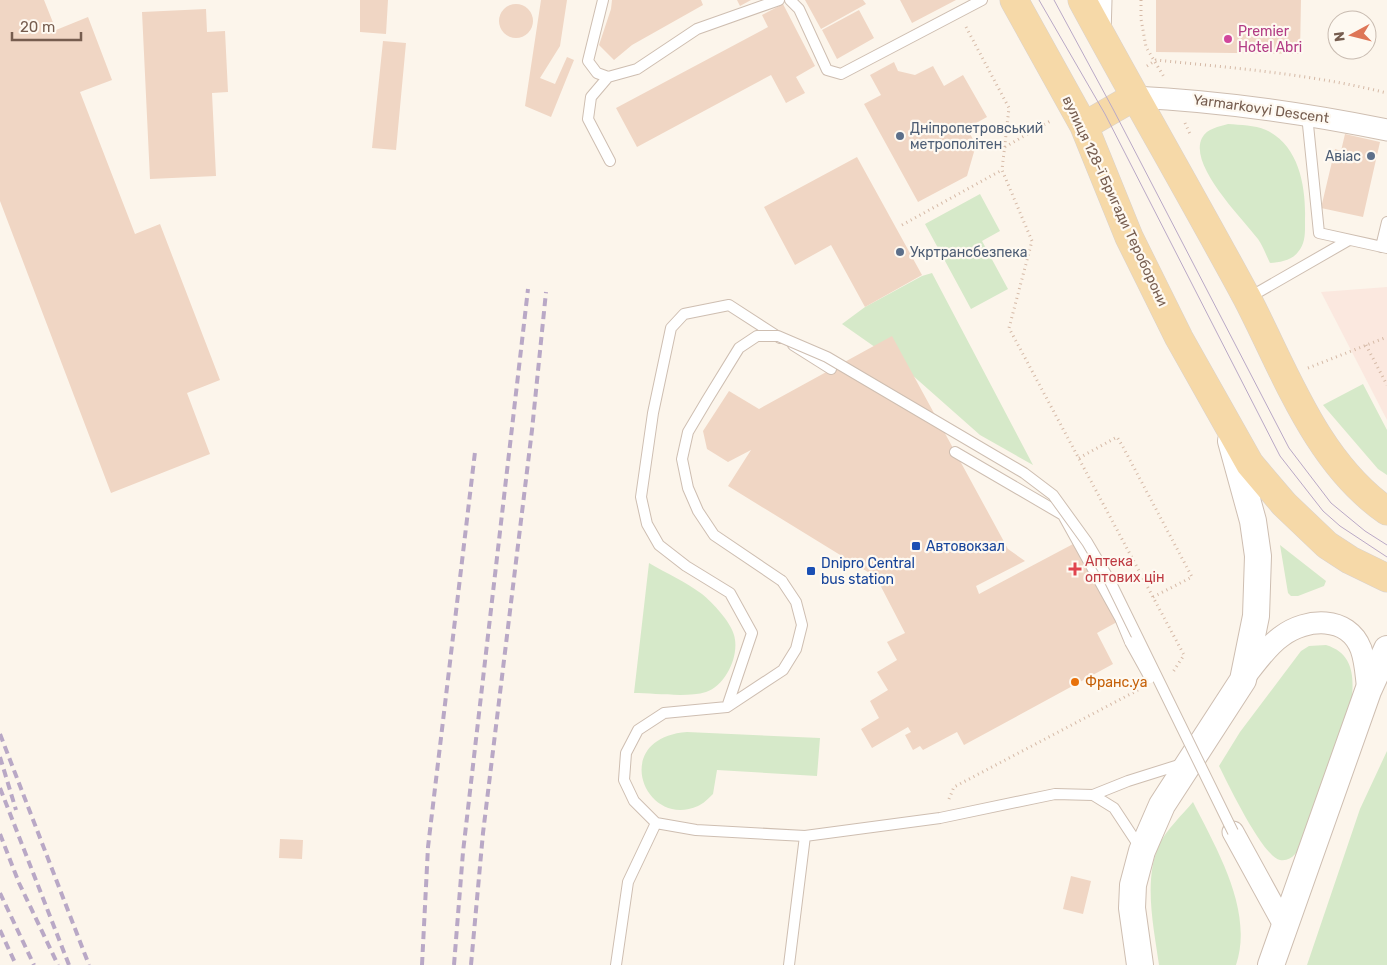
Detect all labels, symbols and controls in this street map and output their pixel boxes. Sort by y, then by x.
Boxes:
scale bar [12,10,81,42]
north arrow [1327,10,1377,60]
text: 20 m [20,18,55,36]
place label: Premier Hotel Abri [1238,23,1302,56]
text: N [1331,30,1349,43]
marker: Premier Hotel Abri [1222,33,1234,45]
street label: Yarmarkovyi Descent [1192,91,1331,127]
street label: вулиця 128-ї Бригади Тероборони [1059,93,1171,309]
place label: Дніпропетровський метрополітен [910,120,1043,153]
marker: Дніпропетровський метрополітен [894,130,906,142]
place label: Авіас [1325,148,1361,165]
marker: Авіас [1365,150,1377,162]
place label: Укртрансбезпека [910,244,1028,261]
marker: Укртрансбезпека [894,246,906,258]
place label: Автовокзал [926,538,1005,555]
marker: Автовокзал [910,540,922,552]
place label: Аптека оптових цін [1085,553,1164,586]
place label: Dnipro Central bus station [821,555,915,588]
marker: Аптека оптових цін [1069,563,1081,575]
marker: Dnipro Central bus station [805,565,817,577]
place label: Франс.уа [1085,674,1147,691]
marker: Франс.уа [1069,676,1081,688]

